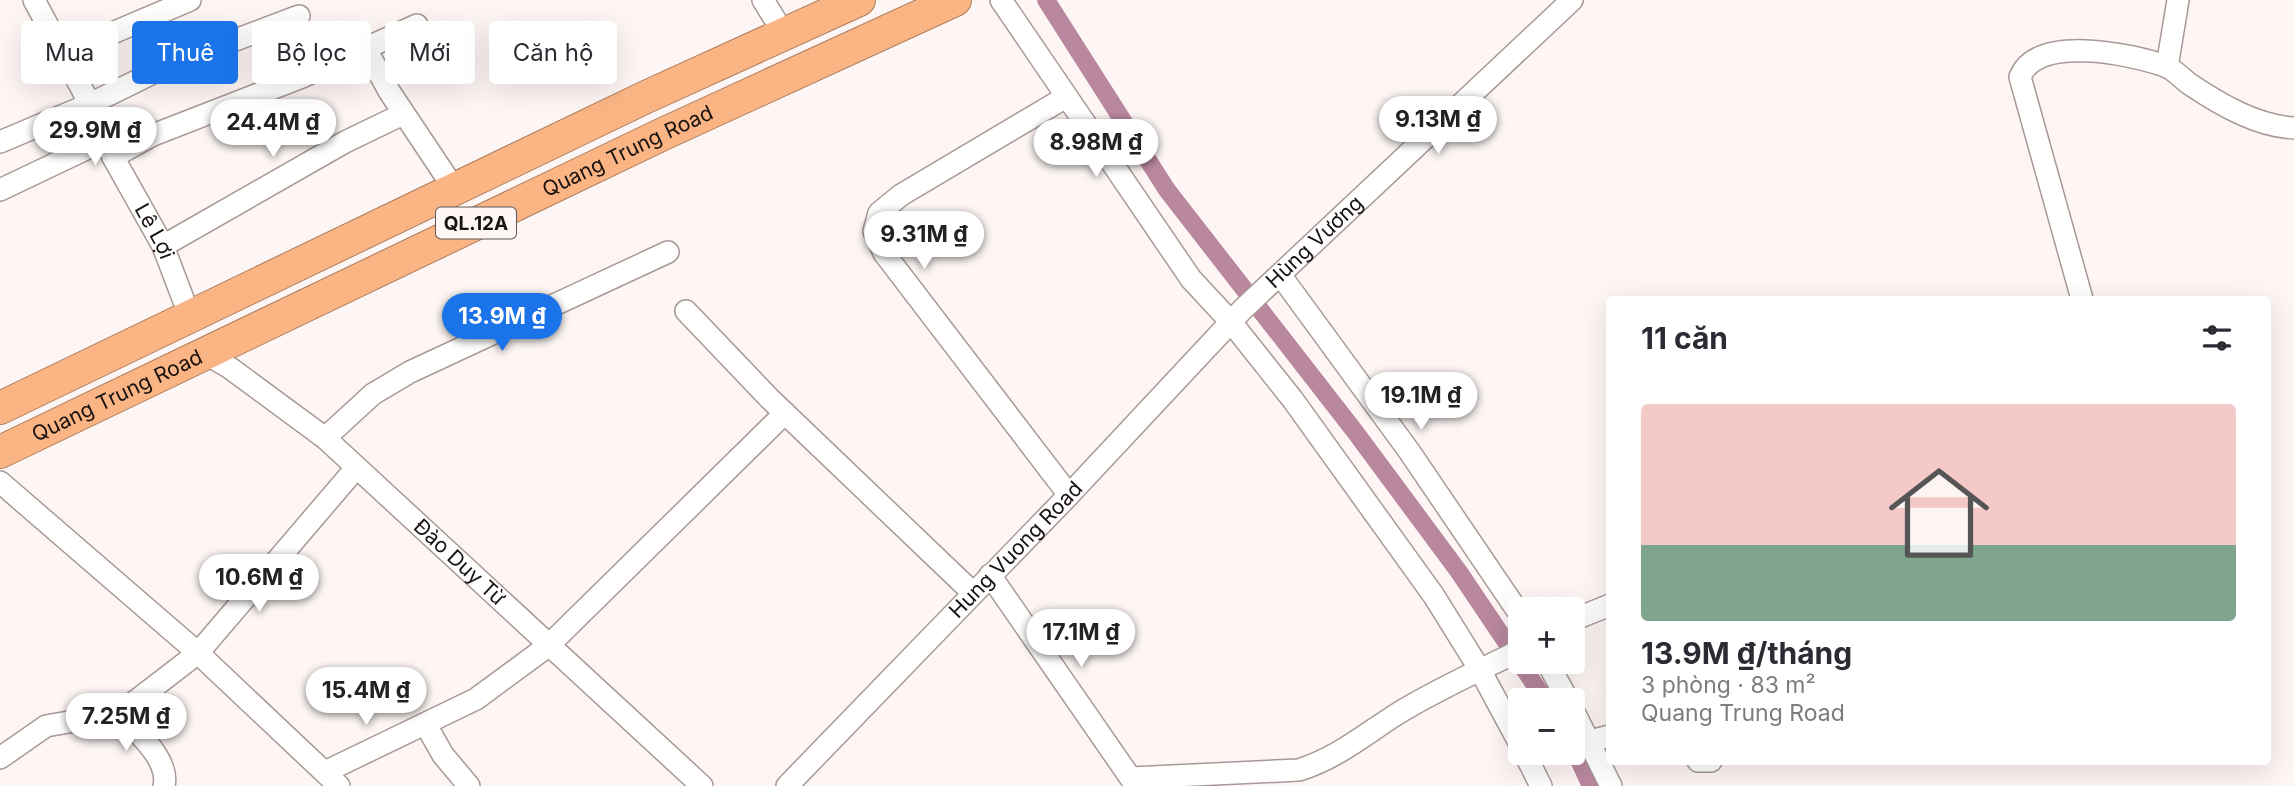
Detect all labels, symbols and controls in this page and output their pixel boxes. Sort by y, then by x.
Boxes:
chip: Mua [21,21,118,84]
chip: Thuê [132,21,238,84]
chip: Bộ lọc [252,21,371,84]
chip: Mới [385,21,475,84]
chip: Căn hộ [489,21,617,84]
pin: 9.13M ₫ [1373,96,1503,156]
pin: 24.4M ₫ [208,100,338,159]
street label: Quang Trung Road [538,100,717,202]
text: 9.13M ₫ [1395,105,1481,133]
pin: 29.9M ₫ [30,108,160,167]
text: 24.4M ₫ [226,108,320,136]
text: 29.9M ₫ [49,116,141,144]
pin: 8.98M ₫ [1031,120,1161,179]
text: 8.98M ₫ [1049,128,1143,156]
street label: Hùng Vương [1260,190,1368,293]
street label: Lê Lợi [130,199,180,262]
road number: QL.12A [436,208,516,238]
pin: 9.31M ₫ [859,212,989,271]
text: 9.31M ₫ [880,220,968,248]
pin: 13.9M ₫ [437,294,567,353]
text: 13.9M ₫ [458,302,546,330]
icon: filters [2198,319,2236,357]
text: 11 căn [1641,320,1728,356]
street label: Quang Trung Road [28,344,206,447]
pin: 19.1M ₫ [1356,372,1486,432]
text: 19.1M ₫ [1380,381,1462,409]
icon: home [1876,450,2002,576]
street label: Hung Vuong Road [944,476,1087,623]
street label: Đào Duy Từ [409,513,511,610]
pin: 10.6M ₫ [194,554,324,614]
text: 10.6M ₫ [215,563,303,591]
map controls [1508,597,1585,765]
button: + [1508,597,1585,674]
pin: 17.1M ₫ [1016,610,1146,669]
text: 17.1M ₫ [1042,618,1120,646]
text: 13.9M ₫/tháng [1641,635,1852,671]
pin: 15.4M ₫ [301,668,431,727]
text: 3 phòng · 83 m² [1641,671,1816,699]
text: 15.4M ₫ [322,676,410,704]
button: − [1508,688,1585,765]
pin: 7.25M ₫ [61,694,191,753]
text: Quang Trung Road [1641,699,1845,727]
text: 7.25M ₫ [82,702,170,730]

